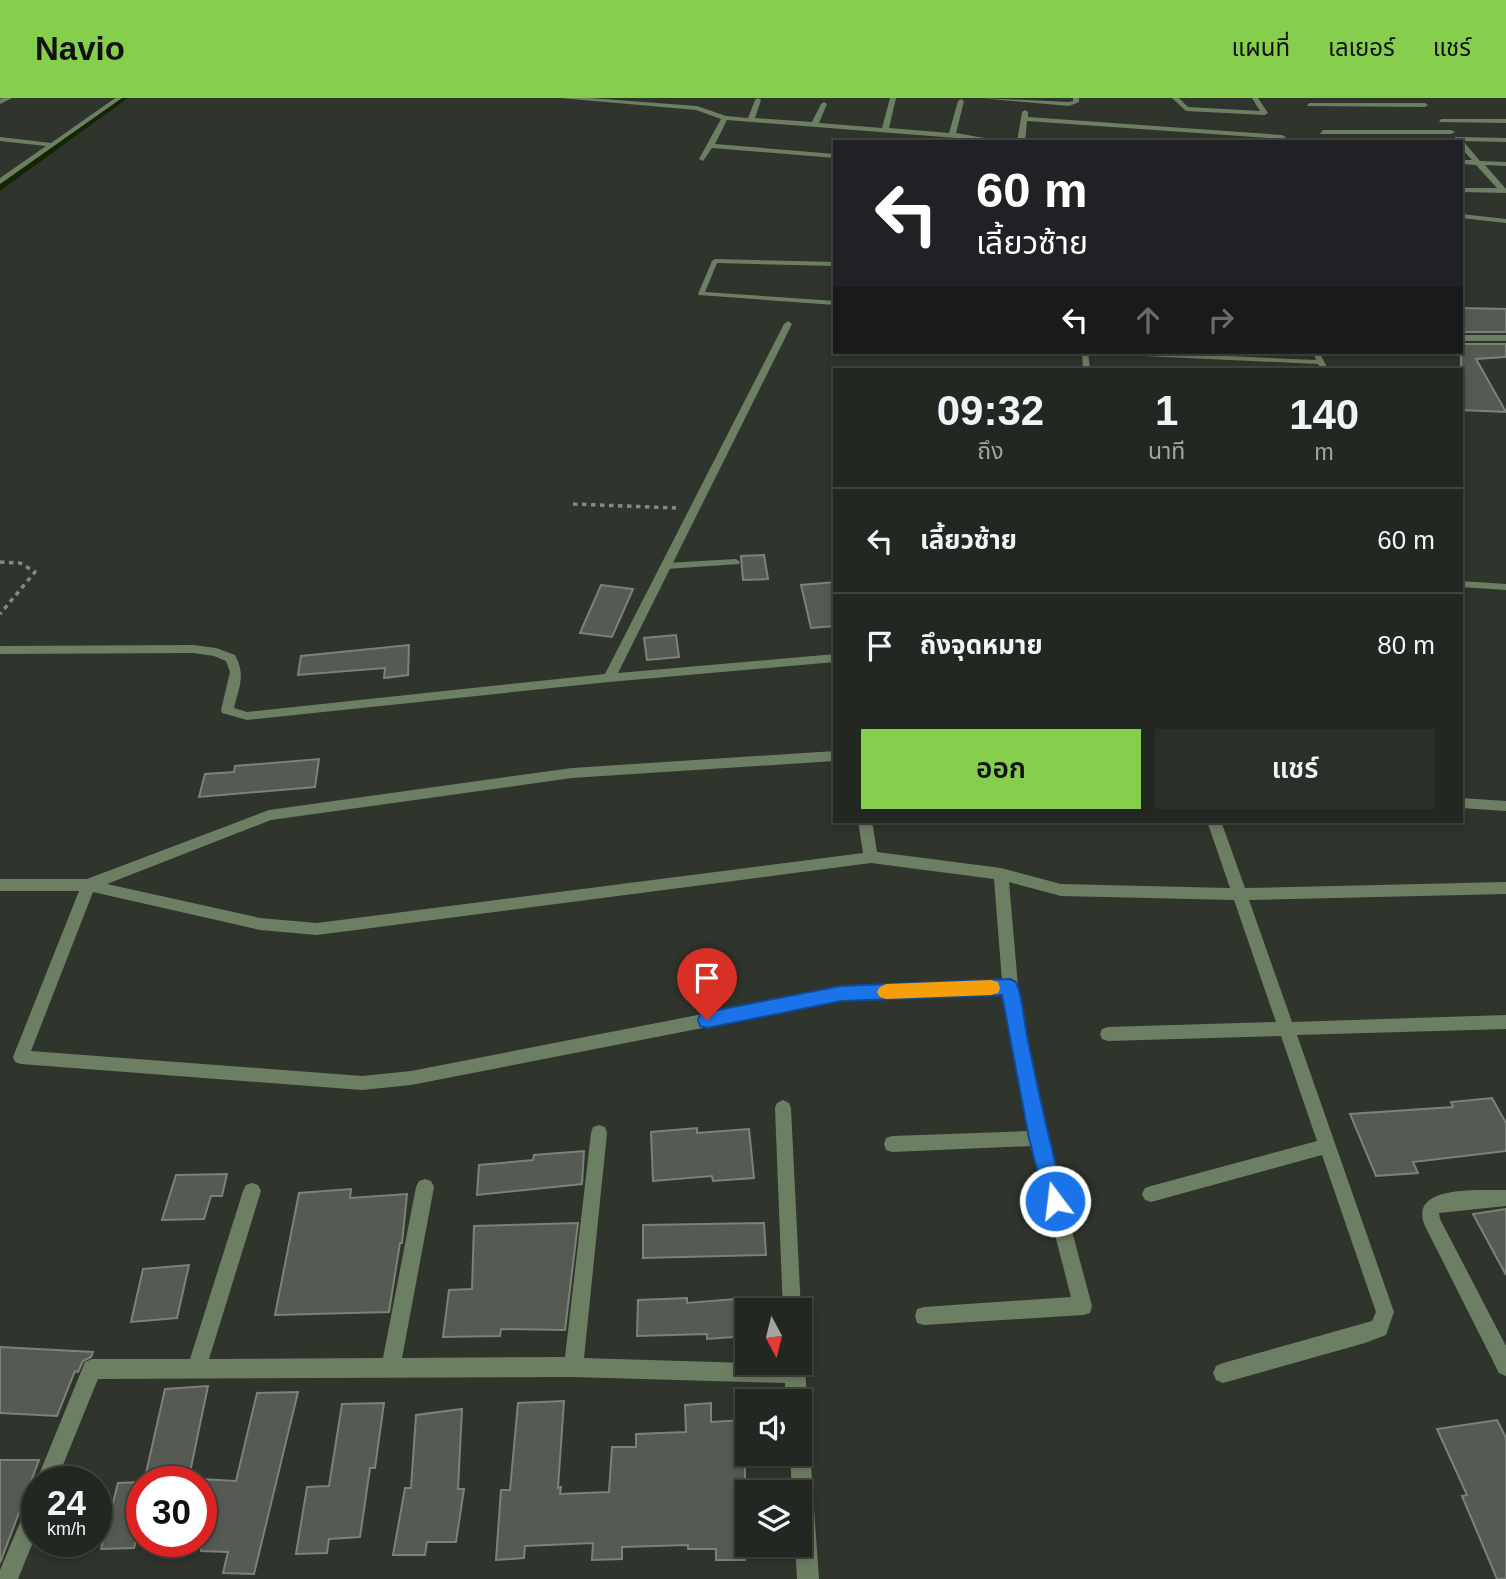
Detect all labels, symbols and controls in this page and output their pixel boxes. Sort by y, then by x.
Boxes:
text: Navio [35,30,125,67]
text: แผนที่ [1232,34,1290,61]
text: เลเยอร์ [1328,34,1395,61]
text: แชร์ [1433,34,1471,61]
text: 60 m [976,163,1088,217]
icon: left [861,168,952,259]
text: เลี้ยวซ้าย [976,225,1088,261]
icon: left [1056,301,1094,339]
icon: ahead [1129,301,1167,339]
icon: right [1202,301,1240,339]
text: 09:32 [937,387,1044,434]
text: 1 [1155,387,1178,434]
text: 140 [1289,391,1359,438]
text: ถึง [977,438,1004,464]
text: นาที [1148,438,1185,464]
text: m [1315,439,1334,465]
icon: left [861,522,899,560]
text: เลี้ยวซ้าย [920,525,1017,555]
text: 60 m [1377,525,1435,555]
icon: arrive [861,627,899,665]
text: ถึงจุดหมาย [920,630,1043,660]
text: 80 m [1377,630,1435,660]
button: ออก [861,729,1141,809]
button: แชร์ [1155,729,1435,809]
pin [677,948,737,1020]
icon: arrive [688,959,726,997]
position arrow [1018,1164,1092,1238]
north arrow [735,1298,812,1376]
map controls [735,1298,812,1557]
button: sound [735,1389,812,1466]
speed limit sign: 30 [126,1466,217,1557]
button: layers [735,1480,812,1557]
text: 24 [47,1483,86,1522]
text: km/h [47,1519,86,1539]

